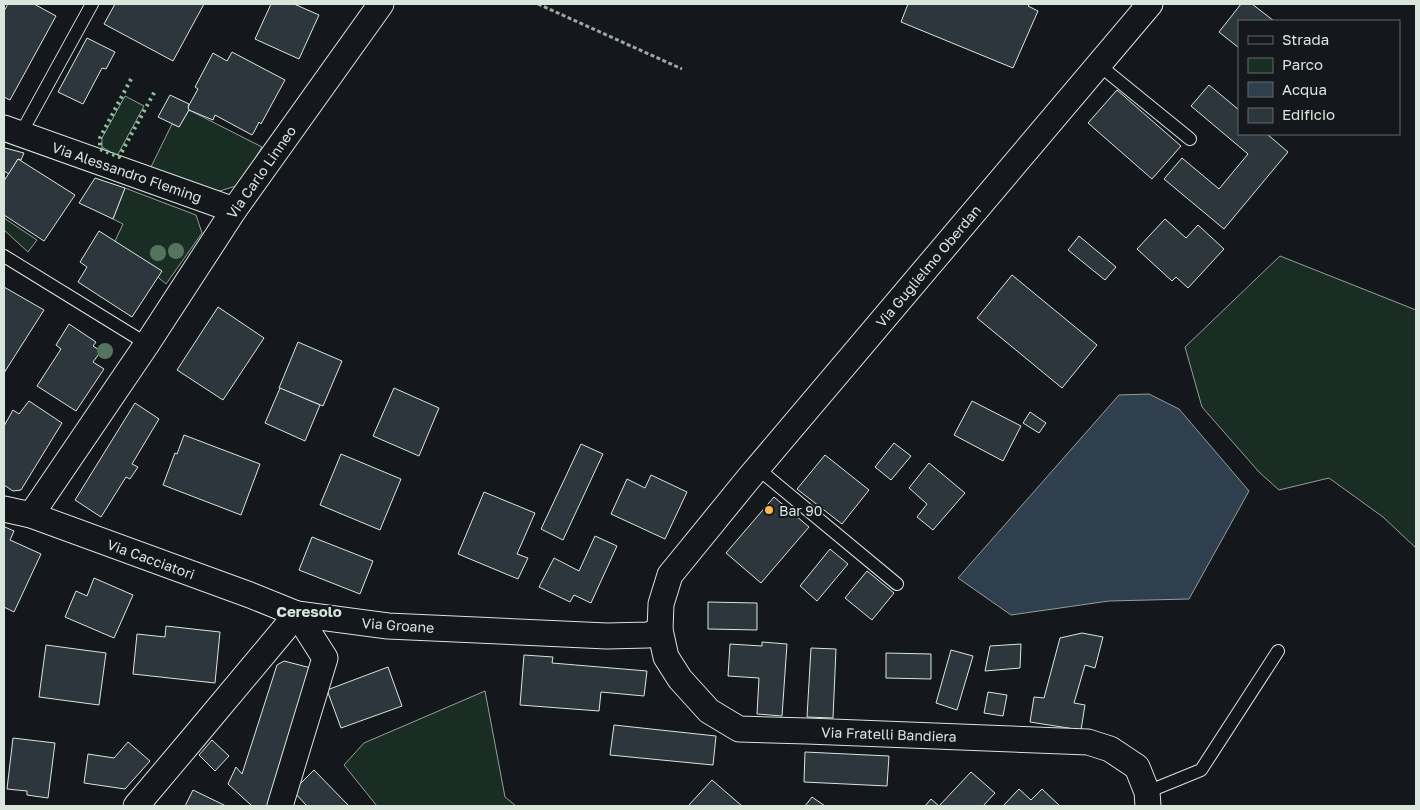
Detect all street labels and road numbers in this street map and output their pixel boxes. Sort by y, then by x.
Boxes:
street label: Via Carlo Linneo [223,122,299,222]
street label: Via Alessandro Fleming [50,138,204,206]
street label: Via Guglielmo Oberdan [872,201,984,331]
street label: Via Cacciatori [105,535,197,583]
street label: Via Groane [361,614,435,636]
street label: Via Fratelli Bandiera [821,723,957,745]

